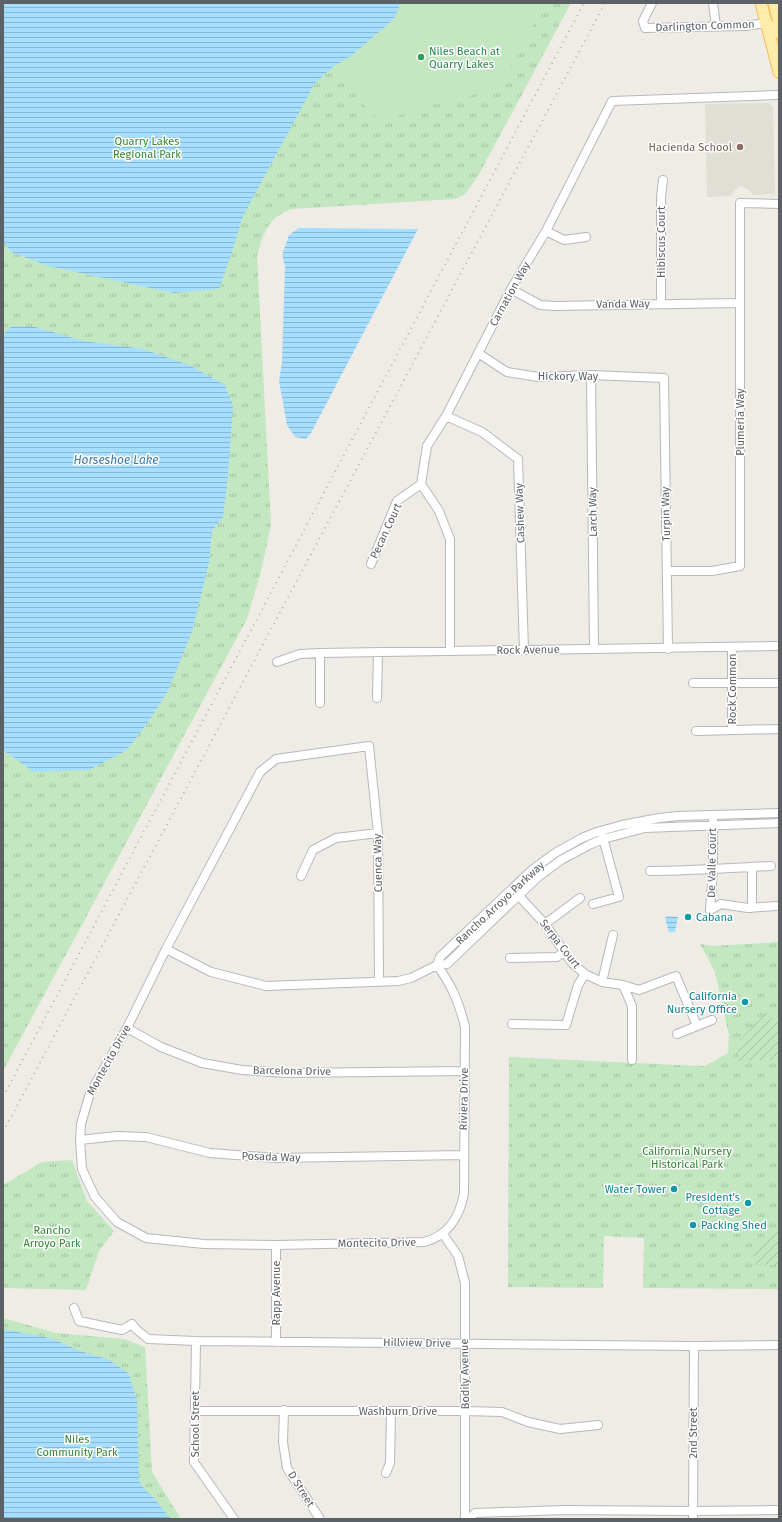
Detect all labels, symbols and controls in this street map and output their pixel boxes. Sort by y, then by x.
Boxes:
street label: Darlington Common [655,18,755,34]
place label: Niles Beach at Quarry Lakes [429,45,500,71]
marker: Niles Beach at Quarry Lakes [416,52,426,62]
park label: Quarry Lakes Regional Park [113,135,181,161]
place label: Hacienda School [648,141,732,154]
marker: Hacienda School [735,142,745,152]
street label: Hibiscus Court [655,206,668,278]
street label: Carnation Way [487,259,533,328]
street label: Vanda Way [596,297,650,311]
street label: Hickory Way [538,370,599,383]
street label: Plumeria Way [734,388,747,456]
water label: Horseshoe Lake [73,453,159,467]
street label: Cashew Way [512,482,528,543]
street label: Larch Way [586,486,600,537]
street label: Turpin Way [659,486,673,542]
street label: Pecan Court [368,501,404,561]
street label: Rock Avenue [496,643,560,657]
street label: Rock Common [726,654,739,724]
street label: De Valle Court [705,828,719,898]
street label: Cuenca Way [371,833,385,893]
street label: Rancho Arroyo Parkway [453,858,547,947]
place label: Cabana [696,911,733,924]
marker: Cabana [683,912,693,922]
street label: Serpa Court [537,917,583,971]
place label: California Nursery Office [667,990,737,1016]
marker: California Nursery Office [740,997,750,1007]
street label: Montecito Drive [84,1023,134,1097]
street label: Barcelona Drive [253,1064,331,1078]
street label: Riviera Drive [457,1067,471,1131]
park label: California Nursery Historical Park [642,1145,732,1171]
street label: Posada Way [241,1149,301,1165]
place label: Water Tower [605,1183,667,1196]
marker: Water Tower [669,1184,679,1194]
place label: President's Cottage [685,1191,740,1217]
marker: President's Cottage [743,1198,753,1208]
place label: Packing Shed [701,1219,767,1232]
marker: Packing Shed [688,1220,698,1230]
park label: Rancho Arroyo Park [23,1224,81,1250]
street label: Montecito Drive [338,1236,416,1250]
street label: Rapp Avenue [270,1260,283,1326]
street label: Hillview Drive [383,1336,451,1350]
street label: Bodily Avenue [458,1339,472,1409]
street label: School Street [189,1391,202,1457]
street label: Washburn Drive [359,1405,437,1418]
street label: 2nd Street [687,1407,700,1459]
park label: Niles Community Park [36,1433,118,1459]
street label: D Street [285,1469,317,1509]

